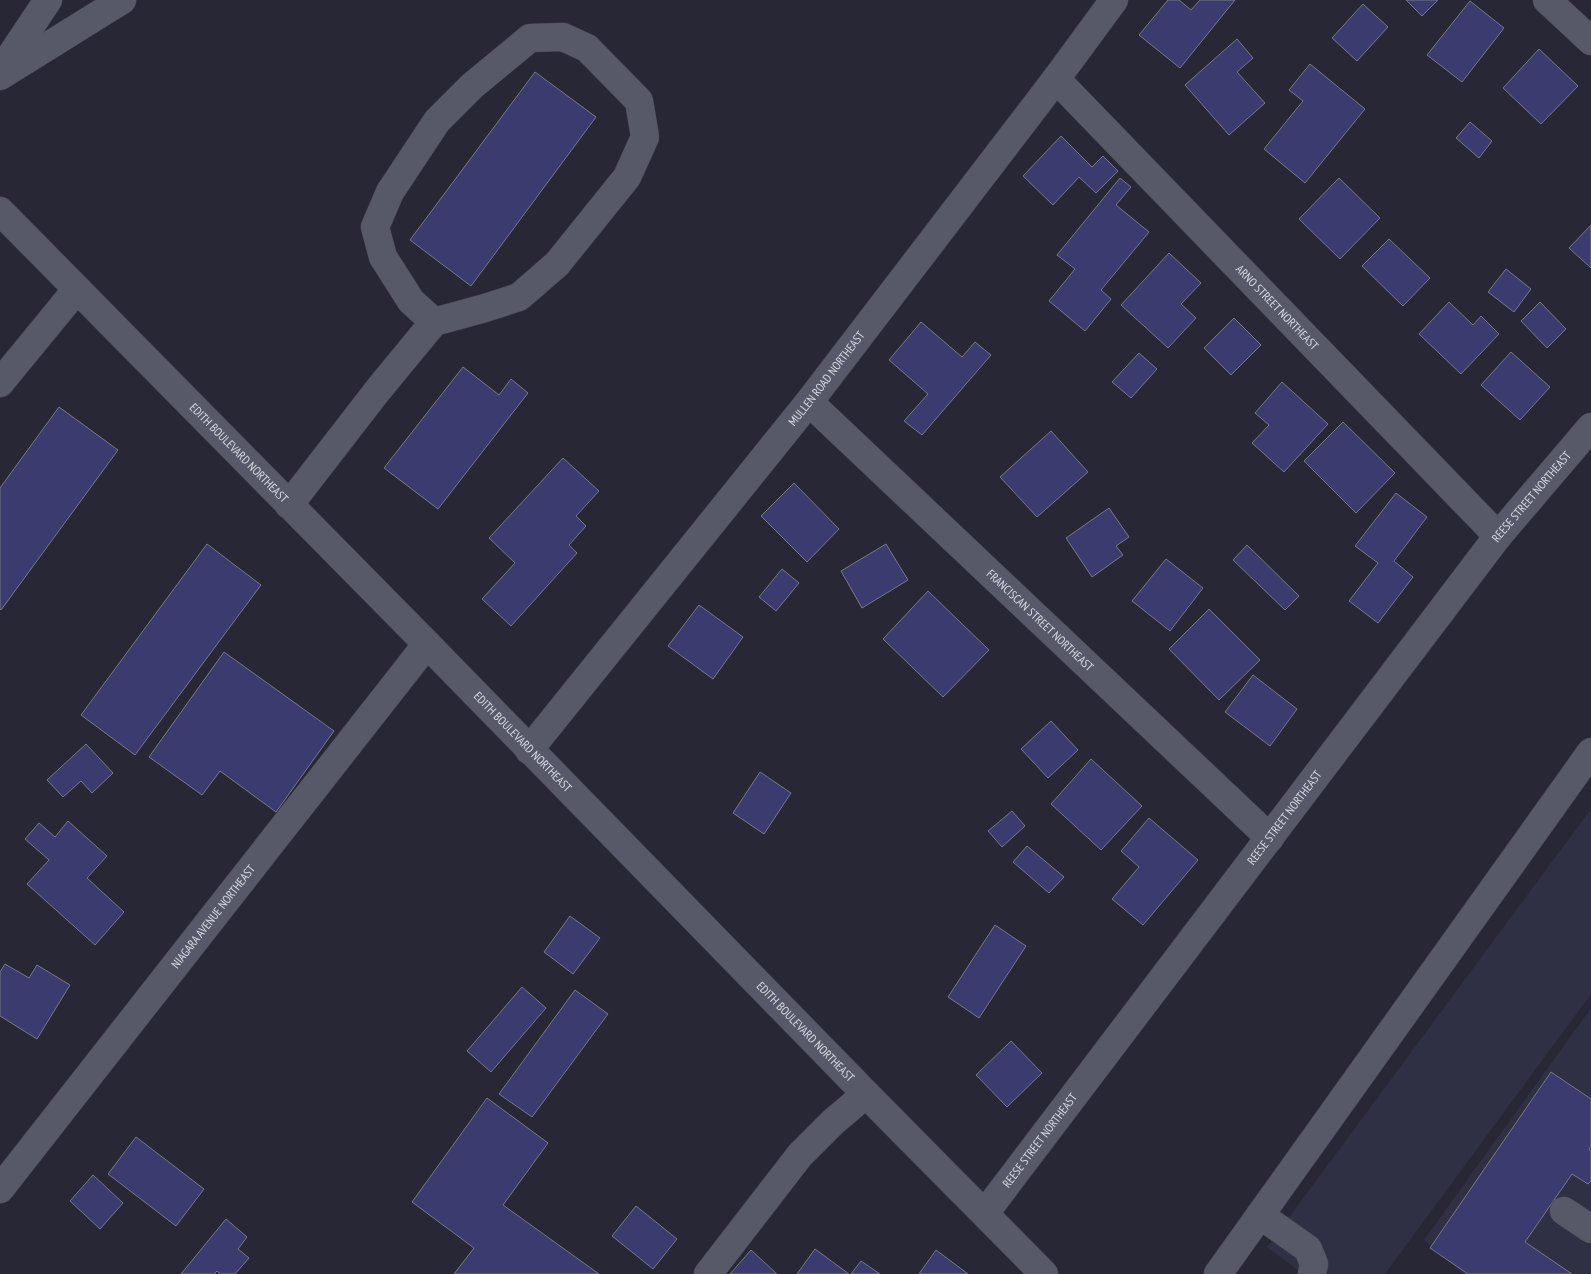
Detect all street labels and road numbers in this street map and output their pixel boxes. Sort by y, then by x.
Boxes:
street label: ARNO STREET NORTHEAST [1233,262,1322,353]
street label: MULLEN ROAD NORTHEAST [785,327,868,429]
street label: EDITH BOULEVARD NORTHEAST [187,400,292,506]
street label: REESE STREET NORTHEAST [1488,448,1574,545]
street label: FRANCISCAN STREET NORTHEAST [984,566,1097,675]
street label: EDITH BOULEVARD NORTHEAST [471,688,576,795]
street label: REESE STREET NORTHEAST [1244,767,1325,868]
street label: NIAGARA AVENUE NORTHEAST [168,861,258,971]
street label: EDITH BOULEVARD NORTHEAST [754,978,858,1085]
street label: REESE STREET NORTHEAST [999,1090,1080,1190]

